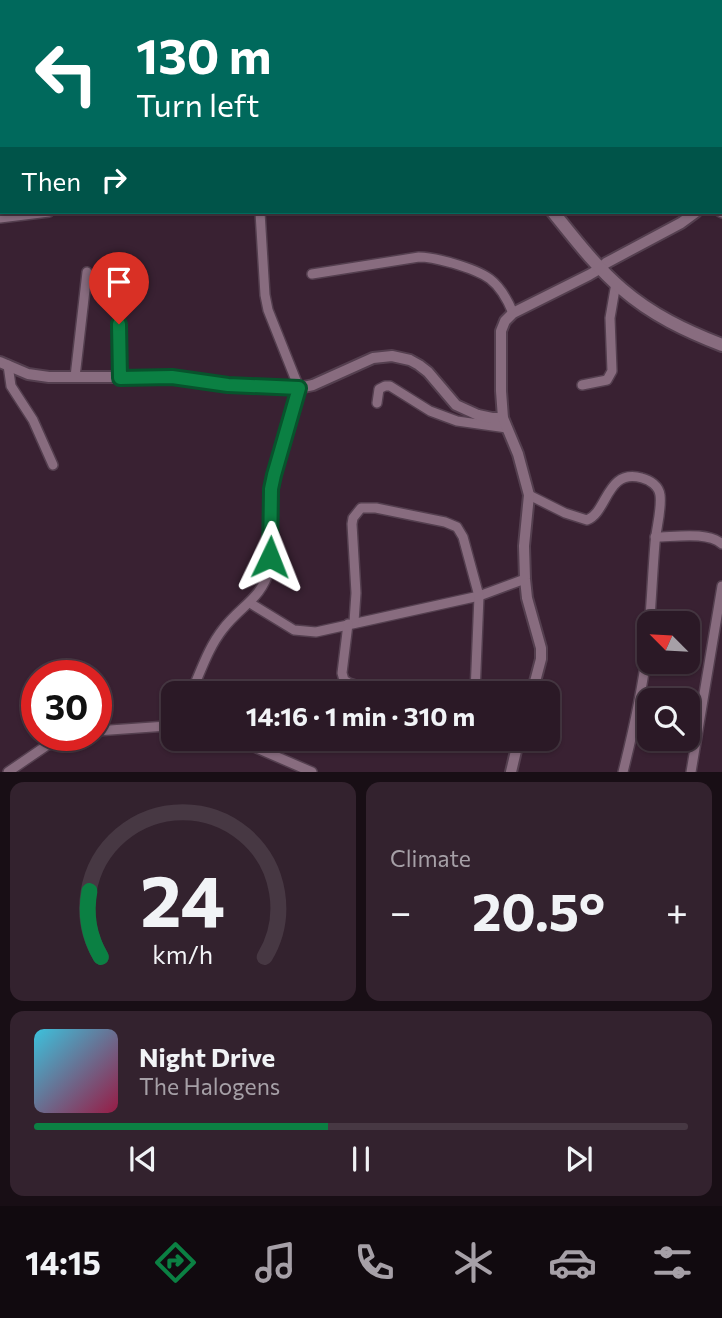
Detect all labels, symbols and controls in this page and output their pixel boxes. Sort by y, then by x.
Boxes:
text: 130 m [136,24,271,84]
icon: left [21,28,112,119]
text: Turn left [136,84,260,124]
icon: right [95,161,133,199]
text: Then [21,165,81,196]
pin [89,252,149,324]
icon: arrive [100,263,138,301]
position arrow [233,520,307,594]
north arrow [637,611,700,674]
map controls [637,611,700,751]
speed limit sign: 30 [21,660,112,751]
button: search [637,688,700,751]
text: 14:16 · 1 min · 310 m [246,700,475,731]
text: Climate [390,844,471,872]
text: 24 [140,854,226,943]
text: 20.5° [472,878,605,942]
text: − [390,887,412,934]
text: + [666,887,688,934]
text: km/h [153,939,213,969]
text: Night Drive [139,1041,275,1072]
text: The Halogens [139,1072,280,1100]
icon: previous [124,1140,162,1178]
icon: pause [342,1140,380,1178]
icon: next [560,1140,598,1178]
icon: directions [151,1238,200,1287]
icon: music [251,1238,300,1287]
icon: phone [350,1238,399,1287]
icon: climate [449,1238,498,1287]
icon: car [548,1238,597,1287]
icon: filters [648,1238,697,1287]
text: 14:15 [25,1242,101,1282]

